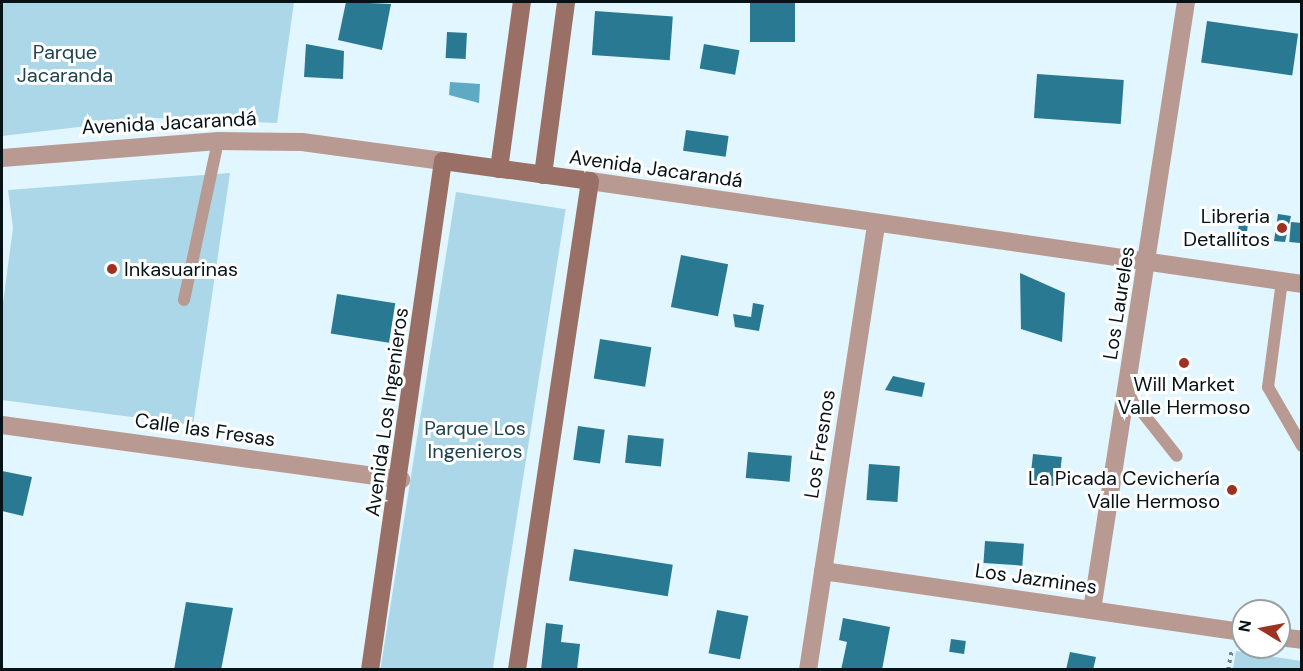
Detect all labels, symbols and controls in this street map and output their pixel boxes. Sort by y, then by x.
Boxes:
park label: Parque Jacaranda [17,41,113,88]
street label: Avenida Jacarandá [81,106,257,140]
street label: Avenida Jacarandá [568,145,744,193]
place label: Libreria Detallitos [1183,204,1270,251]
marker: Libreria Detallitos [1275,221,1289,235]
street label: Los Laureles [1098,245,1140,361]
place label: Inkasuarinas [124,257,238,281]
marker: Inkasuarinas [105,262,119,276]
street label: Avenida Los Ingenieros [360,306,414,518]
marker: Will Market Valle Hermoso [1177,356,1191,370]
place label: Will Market Valle Hermoso [1118,372,1250,419]
street label: Los Fresnos [800,388,840,500]
street label: Calle las Fresas [133,408,277,452]
park label: Parque Los Ingenieros [424,416,526,463]
place label: La Picada Cevichería Valle Hermoso [1028,466,1220,513]
marker: La Picada Cevichería Valle Hermoso [1225,483,1239,497]
street label: Los Jazmines [973,559,1099,599]
north arrow [1231,599,1291,659]
text: N [1233,619,1256,634]

